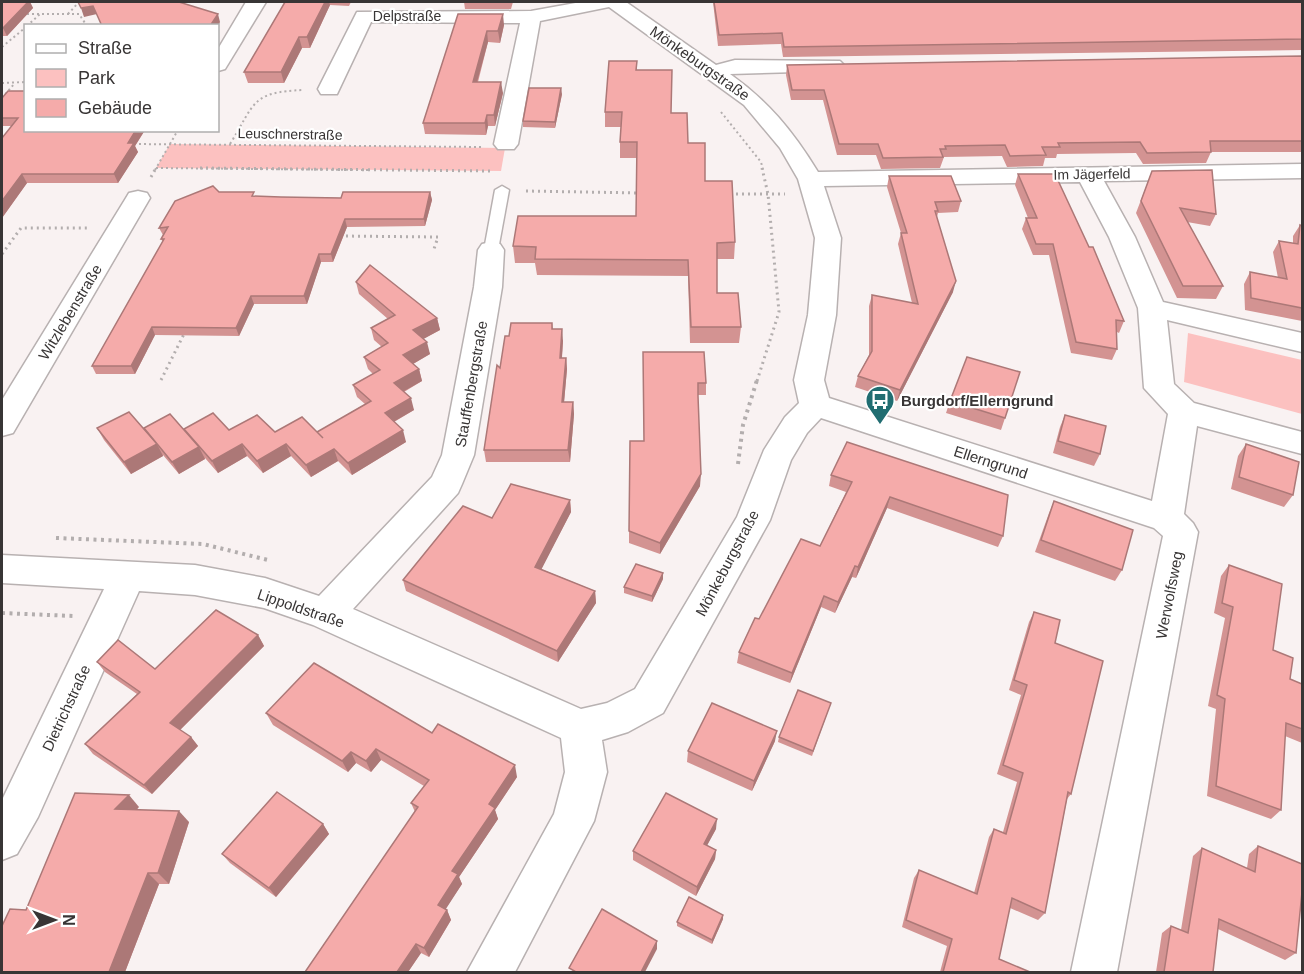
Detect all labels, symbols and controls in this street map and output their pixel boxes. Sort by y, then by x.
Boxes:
street label: Delpstraße [373,8,441,24]
street label: Mönkeburgstraße [647,22,753,104]
legend [24,24,219,132]
text: Straße [78,38,132,58]
text: Park [78,68,116,88]
text: Gebäude [78,98,152,118]
street label: Leuschnerstraße [237,125,343,143]
street label: Im Jägerfeld [1053,165,1131,183]
street label: Witzlebenstraße [35,261,105,363]
street label: Stauffenbergstraße [452,319,490,449]
bus stop icon: Burgdorf/Ellerngrund [864,384,896,426]
place label: Burgdorf/Ellerngrund [901,392,1054,409]
street label: Ellerngrund [952,442,1030,482]
street label: Mönkeburgstraße [692,507,762,619]
street label: Werwolfsweg [1152,550,1186,640]
street label: Lippoldstraße [255,585,347,631]
street label: Dietrichstraße [39,662,93,754]
north arrow [24,890,84,950]
text: N [60,914,77,926]

